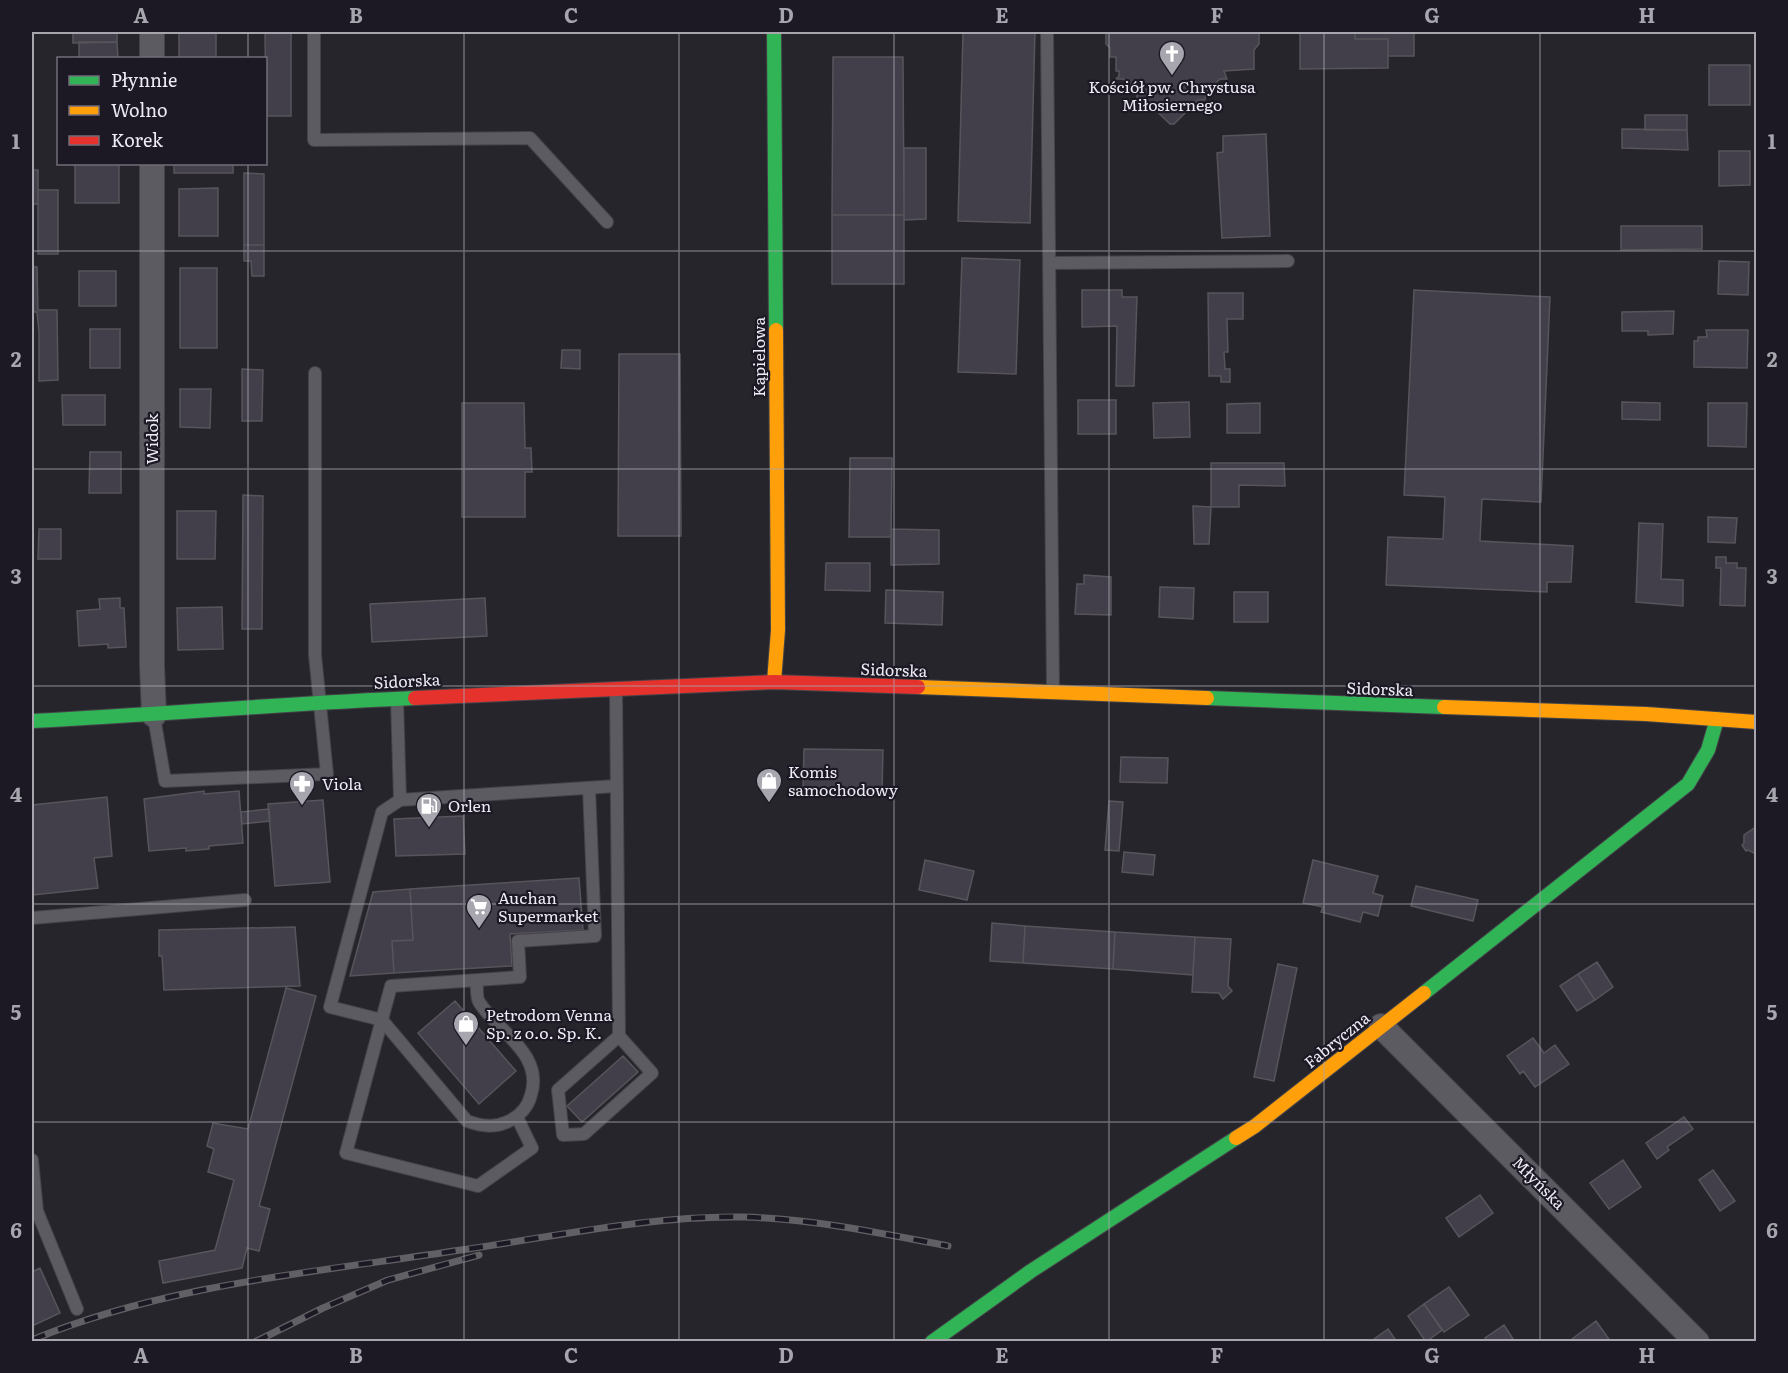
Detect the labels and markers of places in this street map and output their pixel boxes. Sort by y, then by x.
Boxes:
church icon: Kościół pw. Chrystusa Miłosiernego [1157,39,1187,77]
place label: Kościół pw. Chrystusa Miłosiernego [1088,74,1256,116]
place label: Komis samochodowy [788,759,899,801]
shop icon: Komis samochodowy [754,766,784,804]
pharmacy icon: Viola [287,769,317,807]
place label: Viola [322,771,362,795]
fuel station icon: Orlen [414,791,444,829]
place label: Orlen [448,793,492,817]
place label: Auchan Supermarket [498,885,599,927]
supermarket icon: Auchan Supermarket [464,892,494,930]
place label: Petrodom Venna Sp. z o.o. Sp. K. [486,1002,613,1044]
shop icon: Petrodom Venna Sp. z o.o. Sp. K. [451,1009,481,1047]

